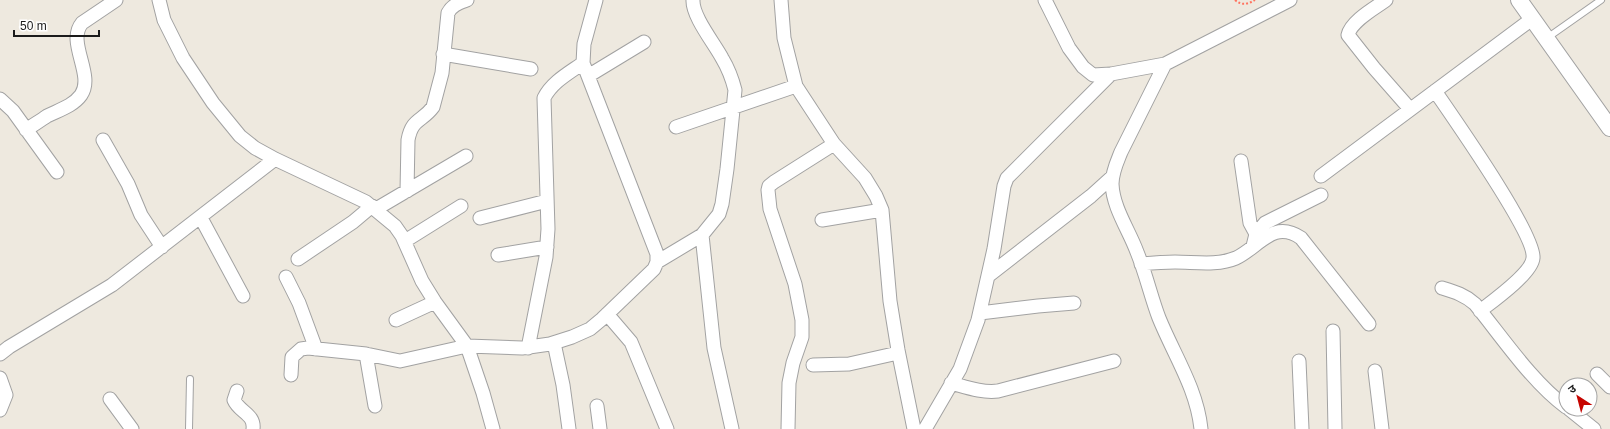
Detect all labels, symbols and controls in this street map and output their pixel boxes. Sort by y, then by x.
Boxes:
scale bar [14,12,99,38]
text: 50 m [20,19,47,33]
north arrow [1558,377,1598,417]
text: उ [1566,382,1579,396]

